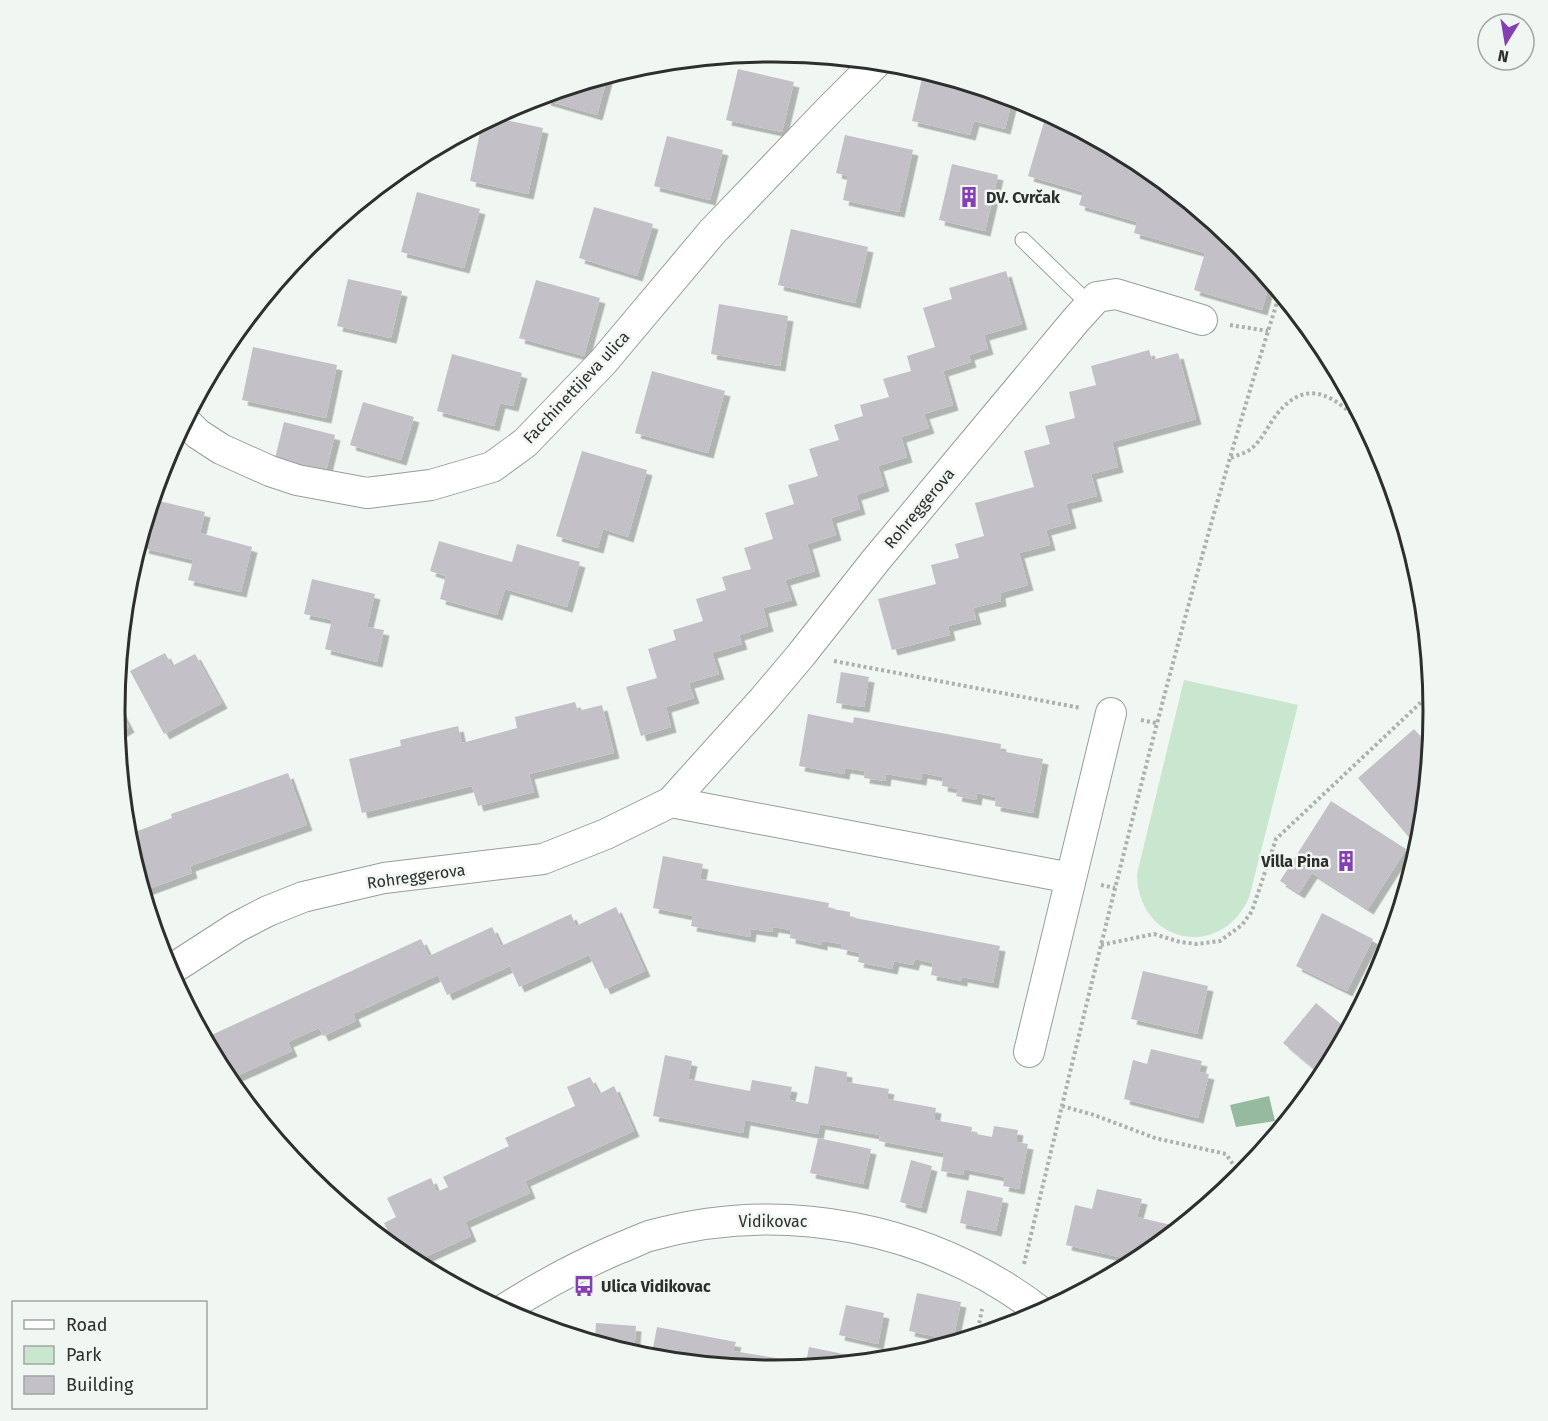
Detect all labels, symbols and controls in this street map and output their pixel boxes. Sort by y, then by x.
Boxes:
north arrow [1476,12,1536,72]
text: N [1496,46,1510,67]
building icon: DV. Cvrčak [957,185,981,209]
place label: DV. Cvrčak [986,188,1060,207]
street label: Facchinettijeva ulica [519,327,633,448]
street label: Rohreggerova [880,464,958,552]
building icon: Villa Pina [1334,849,1358,873]
place label: Villa Pina [1260,852,1329,871]
street label: Rohreggerova [366,860,466,893]
street label: Vidikovac [739,1212,808,1231]
bus stop icon: Ulica Vidikovac [572,1274,596,1298]
place label: Ulica Vidikovac [601,1277,711,1296]
legend [12,1301,207,1409]
text: Road [66,1314,108,1336]
text: Park [66,1344,102,1366]
text: Building [66,1374,134,1396]

